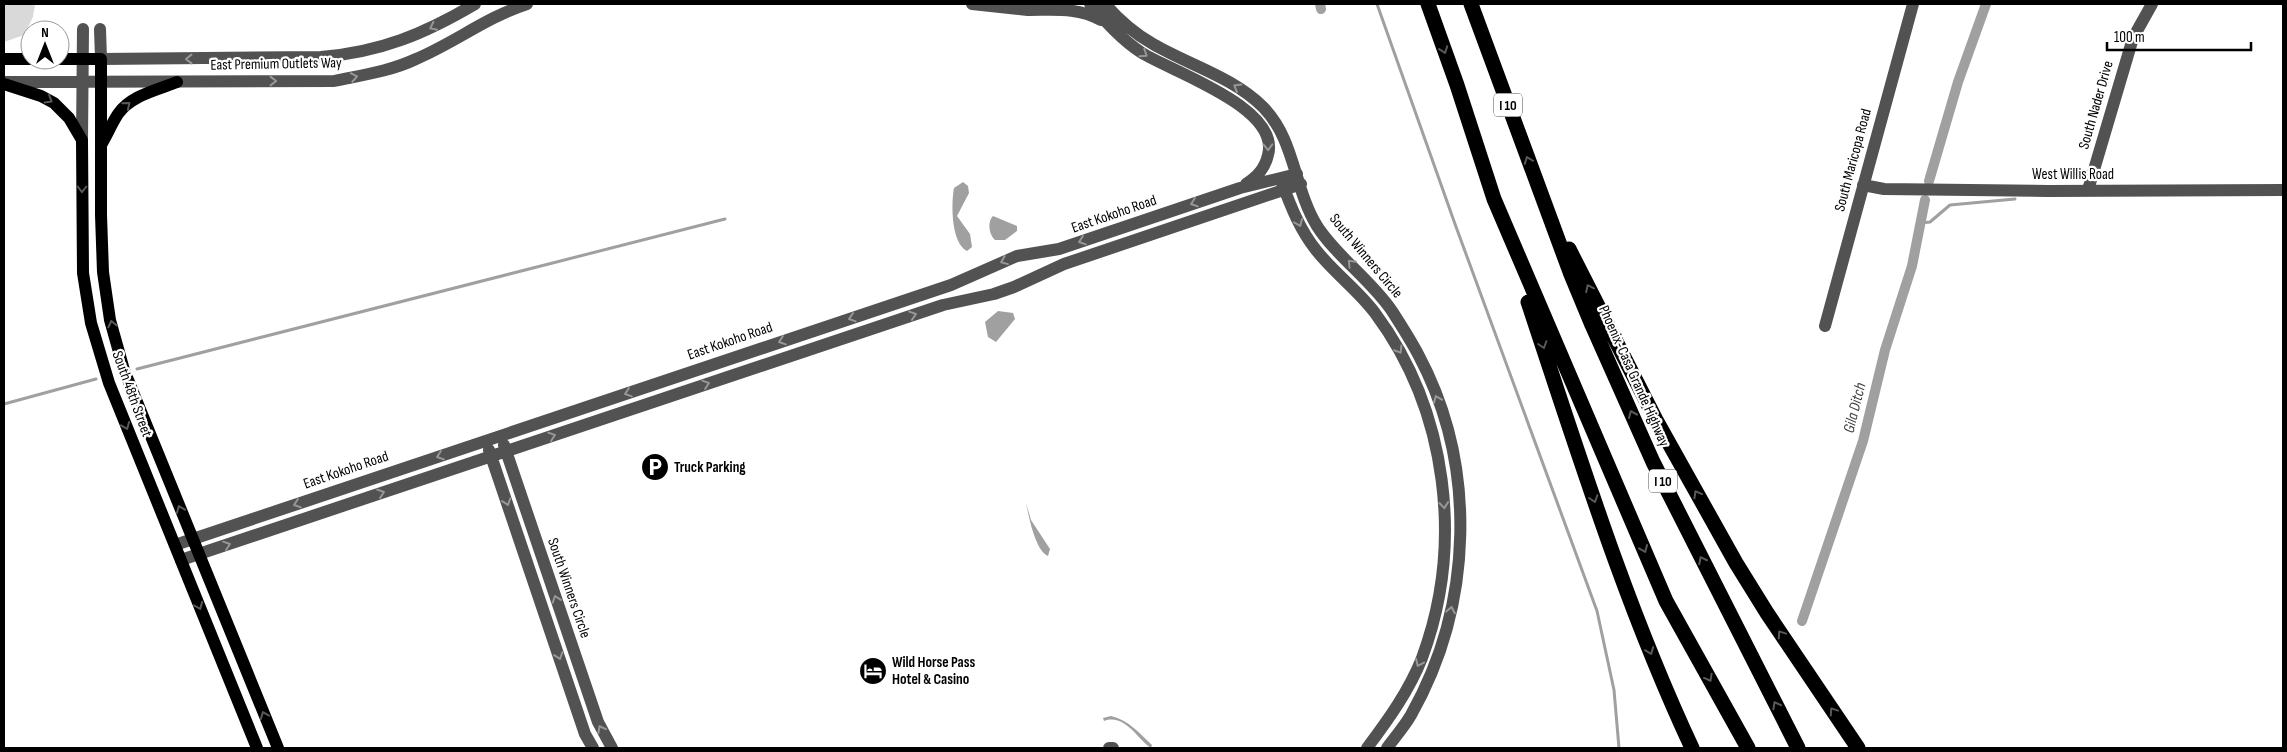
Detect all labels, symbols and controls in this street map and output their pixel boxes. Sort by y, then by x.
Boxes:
north arrow [20,20,70,70]
scale bar [2107,20,2251,52]
one-way arrow [429,21,438,32]
text: N [41,24,49,41]
text: 100 m [2114,28,2145,47]
one-way arrow [1438,45,1448,53]
one-way arrow [1139,47,1148,57]
street label: East Premium Outlets Way [210,53,342,75]
one-way arrow [185,54,192,64]
street label: South Nader Drive [2074,59,2118,151]
one-way arrow [350,72,359,83]
one-way arrow [270,76,278,87]
one-way arrow [1233,84,1242,94]
one-way arrow [44,94,53,104]
road number: I 10 [1494,94,1522,116]
one-way arrow [121,102,130,111]
street label: South Maricopa Road [1830,107,1876,213]
one-way arrow [1262,144,1273,152]
one-way arrow [1524,157,1534,165]
street label: West Willis Road [2032,165,2114,184]
one-way arrow [77,186,87,193]
street label: East Kokoho Road [1069,191,1159,237]
one-way arrow [1190,198,1198,208]
street label: South Winners Circle [1325,210,1407,302]
one-way arrow [1293,218,1303,227]
one-way arrow [1078,236,1087,246]
one-way arrow [1000,255,1009,266]
one-way arrow [1348,259,1357,268]
one-way arrow [1585,285,1595,294]
street label: Phoenix-Casa Grande Highway [1594,302,1674,450]
one-way arrow [908,311,916,321]
one-way arrow [848,312,857,322]
street label: East Kokoho Road [685,318,775,364]
one-way arrow [107,320,118,329]
one-way arrow [778,335,787,345]
one-way arrow [1537,340,1547,348]
one-way arrow [1393,344,1402,354]
street label: South 48th Street [108,348,156,440]
one-way arrow [702,380,710,390]
water label: Gila Ditch [1840,381,1870,435]
one-way arrow [624,387,633,397]
one-way arrow [1433,395,1443,403]
one-way arrow [1627,410,1638,419]
one-way arrow [120,421,130,430]
one-way arrow [548,431,556,441]
street label: East Kokoho Road [301,447,391,493]
one-way arrow [436,450,444,460]
parking icon: Truck Parking [640,452,670,482]
place label: Truck Parking [674,458,746,477]
road number: I 10 [1649,470,1677,492]
one-way arrow [376,489,385,499]
one-way arrow [1694,491,1704,500]
one-way arrow [1588,494,1598,503]
one-way arrow [293,498,302,508]
one-way arrow [501,498,511,506]
one-way arrow [1438,501,1449,509]
one-way arrow [176,505,186,514]
street label: South Winners Circle [543,535,595,641]
one-way arrow [222,541,231,551]
one-way arrow [1637,544,1648,553]
one-way arrow [1698,556,1708,565]
one-way arrow [552,596,562,604]
one-way arrow [193,601,203,609]
one-way arrow [1446,606,1456,614]
one-way arrow [1778,630,1787,639]
one-way arrow [1644,647,1654,655]
one-way arrow [553,652,563,660]
place label: Wild Horse Pass Hotel & Casino [892,653,975,689]
hotel icon: Wild Horse Pass Hotel & Casino [858,656,888,686]
one-way arrow [1415,658,1425,667]
one-way arrow [1703,672,1713,681]
one-way arrow [1772,701,1782,710]
one-way arrow [1830,707,1839,717]
one-way arrow [260,711,270,720]
one-way arrow [597,725,607,734]

